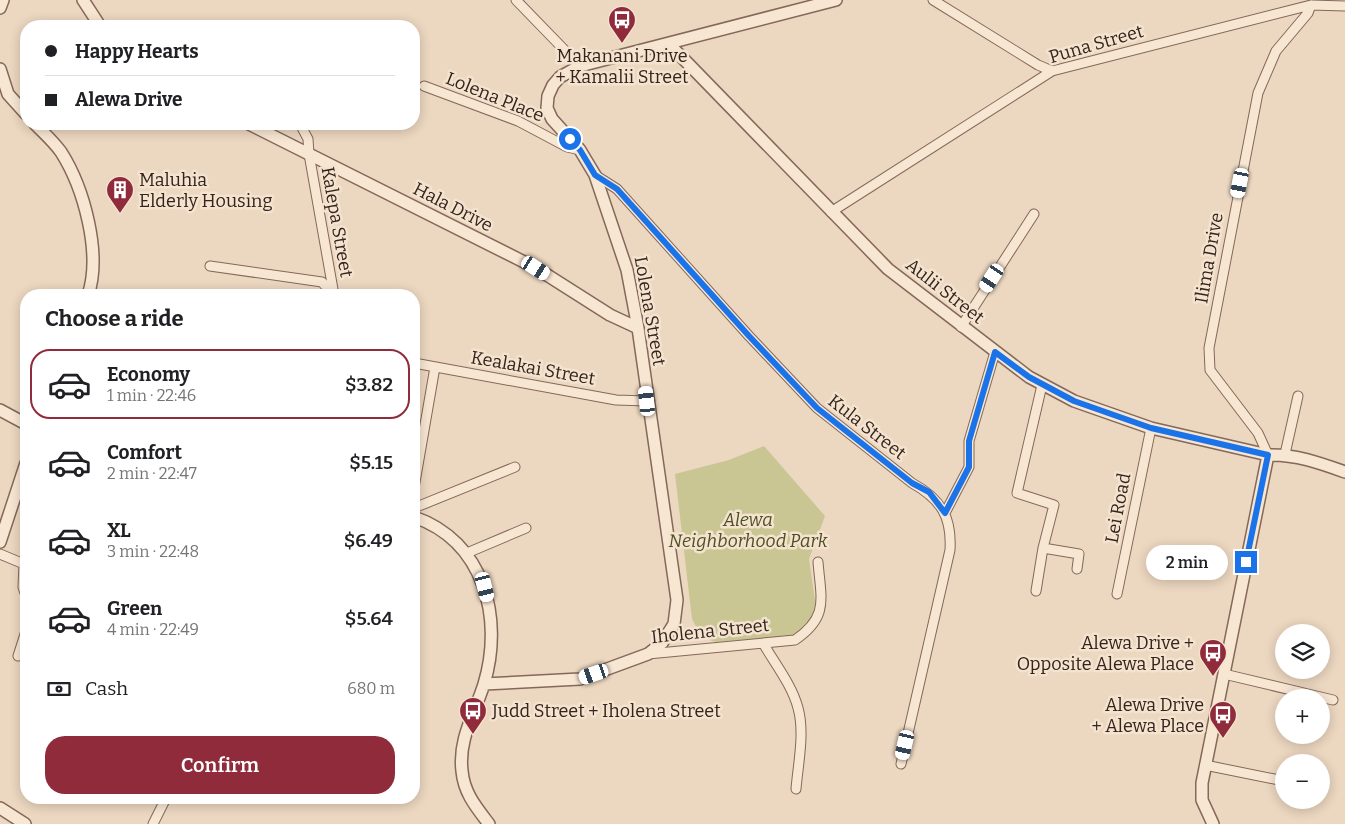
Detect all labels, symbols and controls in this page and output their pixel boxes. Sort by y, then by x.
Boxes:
bus stop icon: Makanani Drive + Kamalii Street [607,5,637,44]
street label: Puna Street [1046,20,1146,68]
text: Happy Hearts [75,40,199,63]
place label: Makanani Drive + Kamalii Street [555,45,689,88]
street label: Lolena Place [443,67,547,127]
text: Alewa Drive [75,88,182,111]
route start [559,128,581,150]
street label: Kalepa Street [316,165,358,279]
car [1229,167,1250,199]
place label: Maluhia Elderly Housing [139,169,273,212]
building icon: Maluhia Elderly Housing [105,175,135,214]
street label: Hala Drive [409,178,497,236]
street label: Ilima Drive [1190,211,1228,305]
street label: Aulii Street [901,253,989,329]
car [519,254,552,282]
street label: Lolena Street [630,255,671,368]
car [977,261,1006,295]
text: Choose a ride [45,305,184,332]
street label: Kealakai Street [469,346,597,390]
icon: car [47,362,92,407]
text: Economy [107,363,190,386]
text: $3.82 [345,373,393,396]
car [637,385,656,417]
text: 1 min · 22:46 [107,386,196,405]
street label: Kula Street [824,390,911,464]
icon: car [47,440,92,485]
text: Comfort [107,441,182,464]
text: $5.15 [349,451,393,474]
text: 2 min · 22:47 [107,464,197,483]
street label: Lei Road [1100,471,1136,545]
park label: Alewa Neighborhood Park [669,509,828,552]
icon: car [47,518,92,563]
text: XL [107,519,131,542]
text: $6.49 [344,529,393,552]
text: 3 min · 22:48 [107,542,199,561]
callout: 2 min [1146,544,1228,580]
route end [1235,551,1257,573]
text: 2 min [1166,553,1208,572]
car [474,571,495,603]
icon: car [47,596,92,641]
text: Green [107,597,162,620]
text: $5.64 [345,607,393,630]
street label: Iholena Street [650,614,771,648]
text: 4 min · 22:49 [107,620,199,639]
map controls [1275,624,1330,809]
button: layers [1275,624,1330,679]
place label: Alewa Drive + Opposite Alewa Place [1017,632,1194,675]
bus stop icon: Alewa Drive + Opposite Alewa Place [1198,638,1228,677]
car [577,662,610,686]
icon: cash [45,675,73,703]
text: Cash [85,677,128,700]
text: 680 m [347,679,395,698]
button: + [1275,689,1330,744]
place label: Alewa Drive + Alewa Place [1091,694,1204,737]
bus stop icon: Judd Street + Iholena Street [458,696,488,735]
place label: Judd Street + Iholena Street [491,700,721,722]
bus stop icon: Alewa Drive + Alewa Place [1208,700,1238,739]
car [894,729,915,761]
button: Confirm [45,736,395,794]
button: − [1275,754,1330,809]

